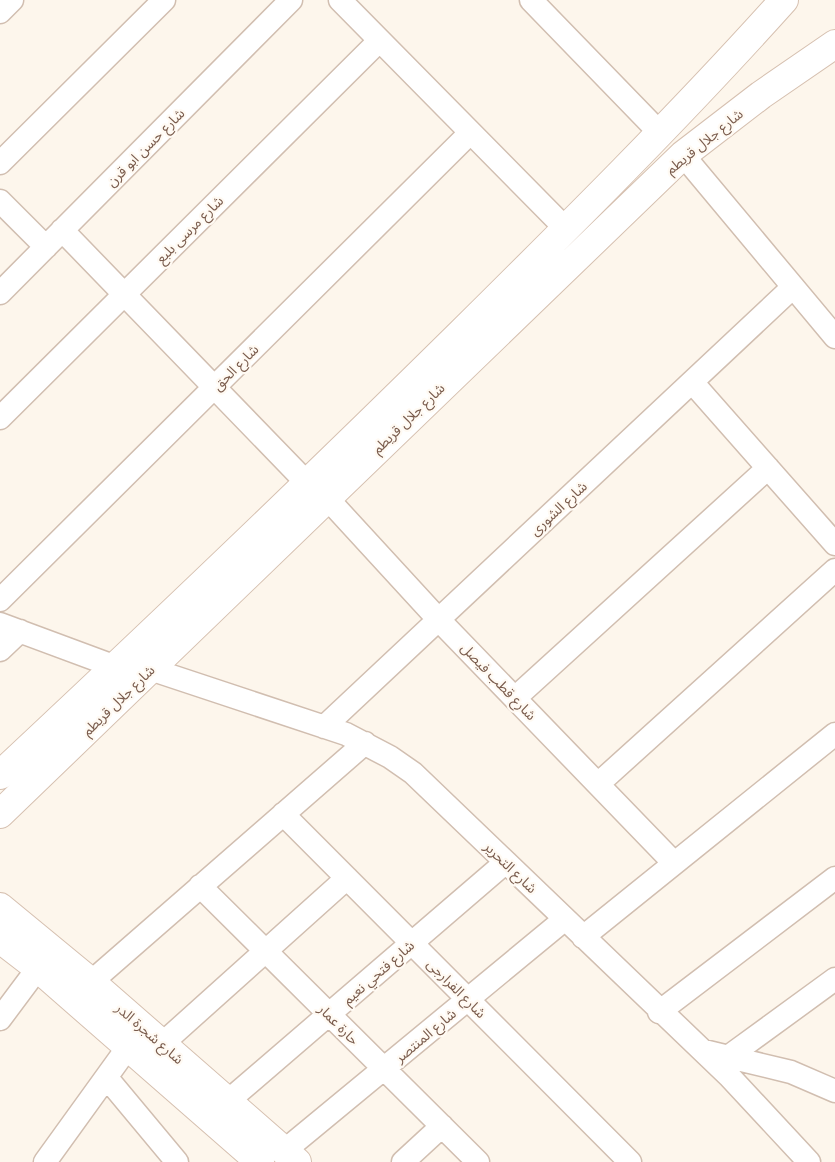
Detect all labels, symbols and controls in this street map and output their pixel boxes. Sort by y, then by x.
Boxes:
street label: شارع حسن ابو قرن [102,104,190,192]
street label: شارع جلال قريطم [662,105,748,180]
street label: شارع مرسى بلبع [152,192,228,268]
street label: شارع الحق [208,340,264,396]
street label: شارع جلال قريطم [368,379,450,459]
street label: شارع الشورى [526,477,592,541]
street label: شارع قطب فيصل [456,639,540,725]
street label: شارع جلال قريطم [78,661,160,741]
street label: شارع التحرير [478,837,541,899]
street label: شارع فتحي نعيم [339,936,419,1010]
street label: شارع الفرارجى [422,955,490,1023]
street label: شارع شجرة الدر [110,998,188,1069]
street label: حارة عمار [314,999,363,1049]
street label: شارع المنتصر [390,1004,461,1068]

